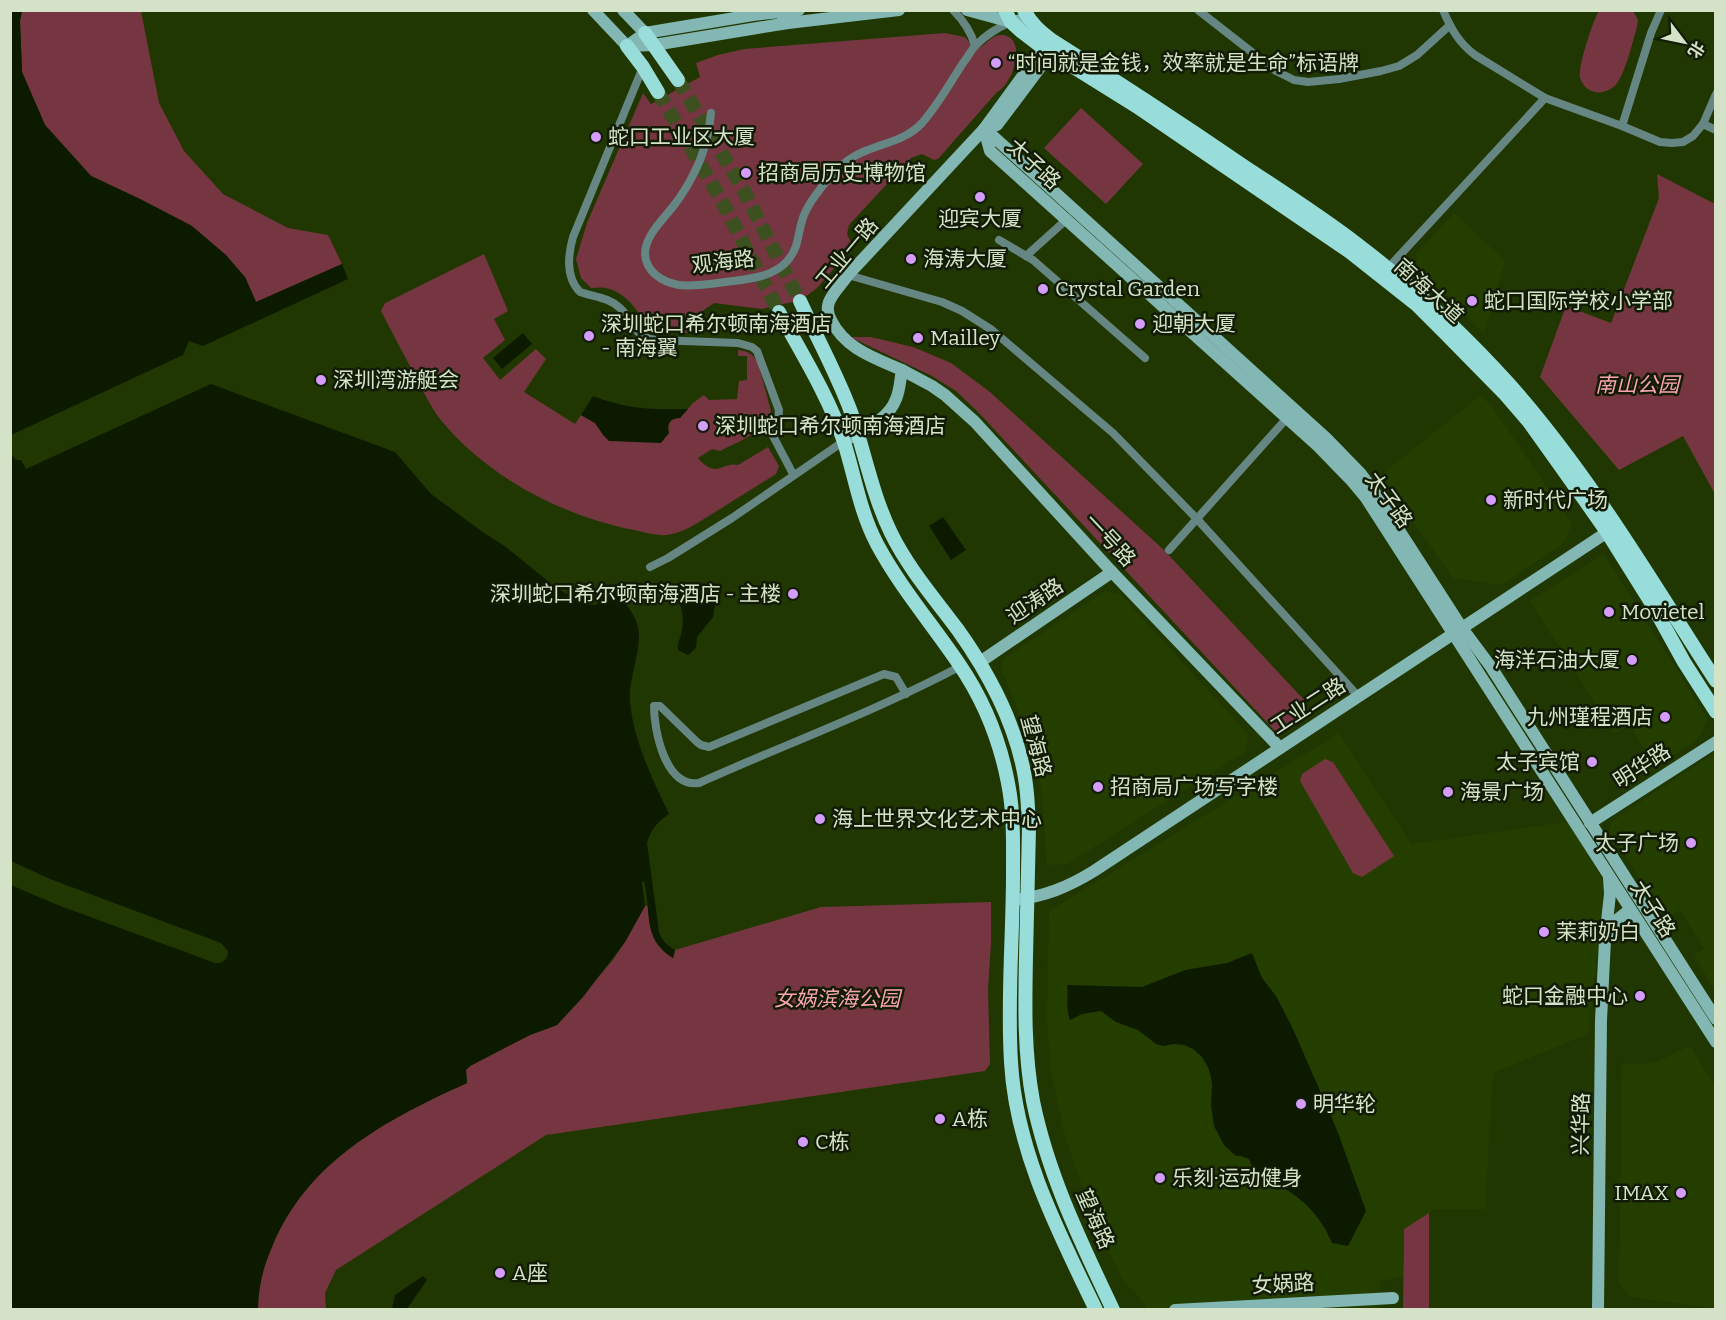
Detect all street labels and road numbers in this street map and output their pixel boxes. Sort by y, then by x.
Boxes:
street label: 太子路 [1002,133,1066,195]
street label: 工业一路 [810,212,884,294]
street label: 观海路 [690,245,756,279]
street label: 南海大道 [1389,253,1469,329]
street label: 太子路 [1360,467,1418,533]
street label: 一号路 [1079,508,1141,572]
street label: 迎涛路 [1002,573,1068,629]
street label: 工业二路 [1266,672,1350,740]
street label: 望海路 [1015,712,1057,780]
street label: 明华路 [1609,738,1675,794]
street label: 太子路 [1625,876,1681,942]
street label: 兴华路 [1567,1092,1595,1156]
street label: 望海路 [1070,1185,1120,1253]
street label: 女娲路 [1251,1269,1315,1299]

